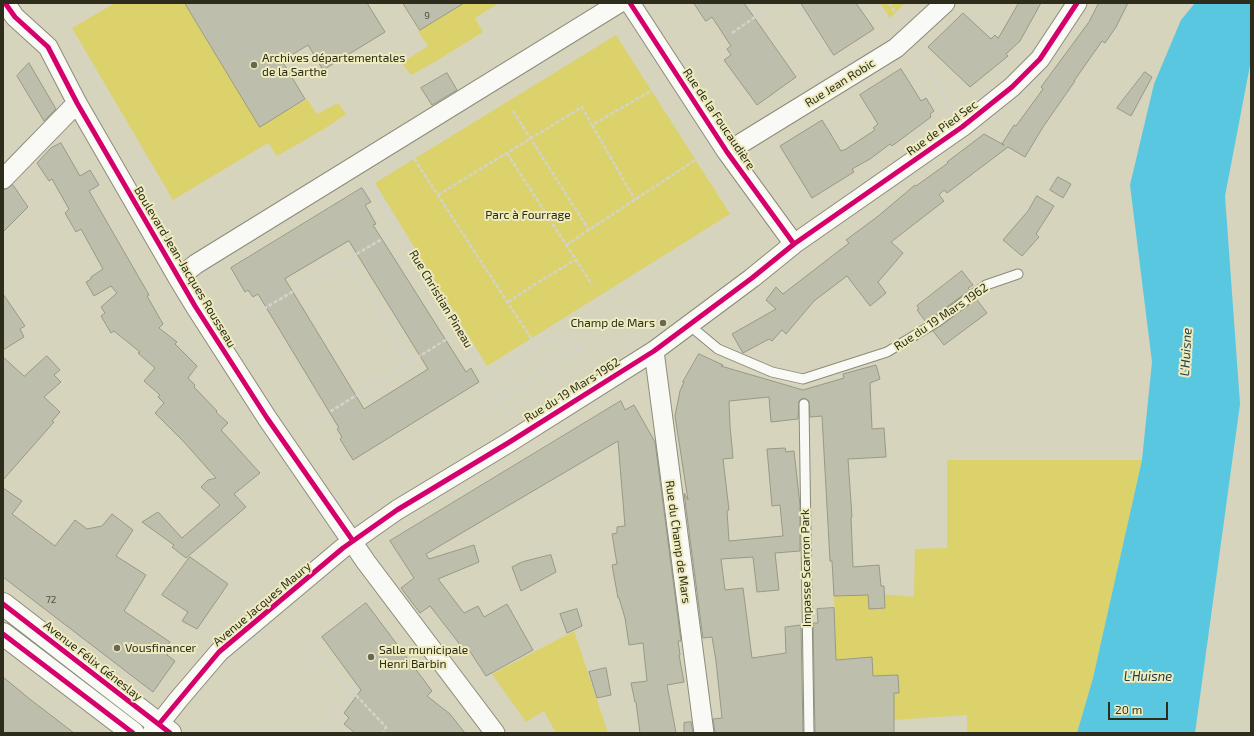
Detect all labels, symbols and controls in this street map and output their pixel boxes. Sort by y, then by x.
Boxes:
house number: 9 [424,10,430,22]
place label: Archives départementales de la Sarthe [262,51,405,79]
street label: Rue Jean Robic [802,56,878,110]
marker: Archives départementales de la Sarthe [249,60,259,70]
street label: Rue de la Foucaudière [680,66,758,172]
street label: Rue de Pied Sec [904,97,980,159]
street label: Boulevard Jean-Jacques Rousseau [131,184,239,350]
park label: Parc à Fourrage [485,208,571,222]
street label: Rue Christian Pineau [406,247,476,351]
street label: Rue du 19 Mars 1962 [891,280,991,354]
place label: Champ de Mars [570,316,655,330]
marker: Champ de Mars [658,318,668,328]
water label: L'Huisne [1177,327,1195,377]
street label: Rue du 19 Mars 1962 [522,355,622,425]
street label: Rue du Champ de Mars [662,479,694,605]
street label: Impasse Scarron Park [798,509,814,627]
street label: Avenue Jacques Maury [210,559,314,649]
house number: 72 [46,594,56,606]
street label: Avenue Félix Géneslay [41,618,145,704]
place label: Vousfinancer [125,641,196,655]
marker: Vousfinancer [112,643,122,653]
place label: Salle municipale Henri Barbin [379,643,468,671]
marker: Salle municipale Henri Barbin [366,652,376,662]
water label: L'Huisne [1124,669,1172,685]
scale bar [1110,694,1170,720]
text: 20 m [1115,702,1142,716]

